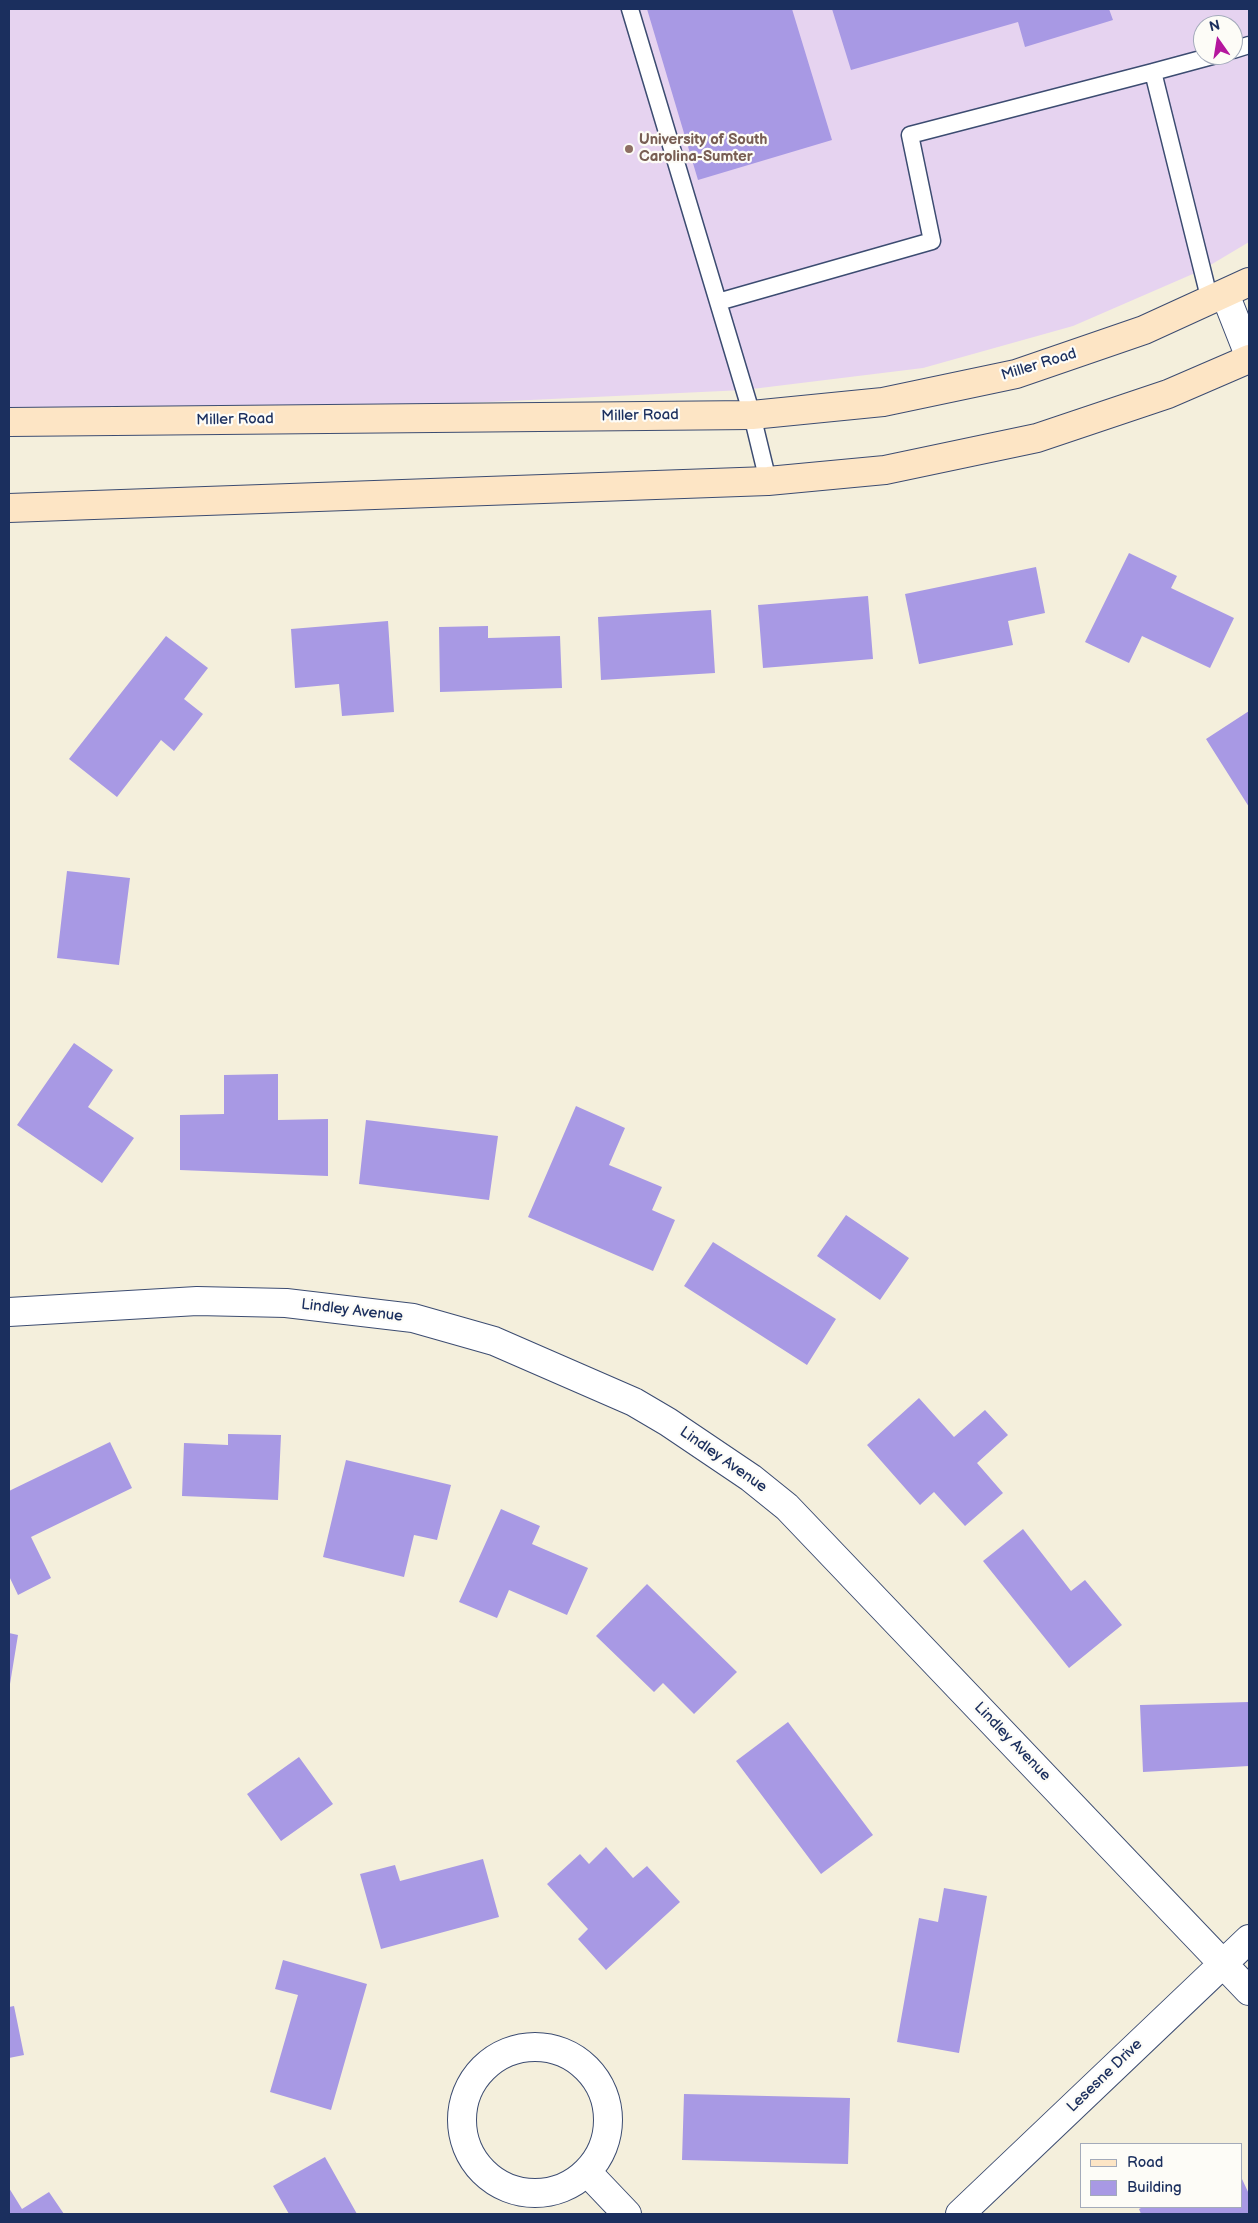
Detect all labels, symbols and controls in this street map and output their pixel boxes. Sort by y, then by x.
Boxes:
north arrow [1193,15,1243,65]
text: N [1208,16,1222,35]
place label: University of South Carolina-Sumter [639,131,767,166]
marker: University of South Carolina-Sumter [623,143,635,155]
street label: Miller Road [999,345,1079,385]
street label: Miller Road [601,406,679,426]
street label: Miller Road [196,410,274,430]
street label: Lindley Avenue [300,1296,404,1326]
street label: Lindley Avenue [676,1423,770,1497]
street label: Lindley Avenue [970,1699,1054,1785]
street label: Lesesne Drive [1064,2036,1146,2116]
legend [1080,2143,1243,2208]
text: Road [1127,2153,1163,2172]
text: Building [1127,2178,1182,2197]

